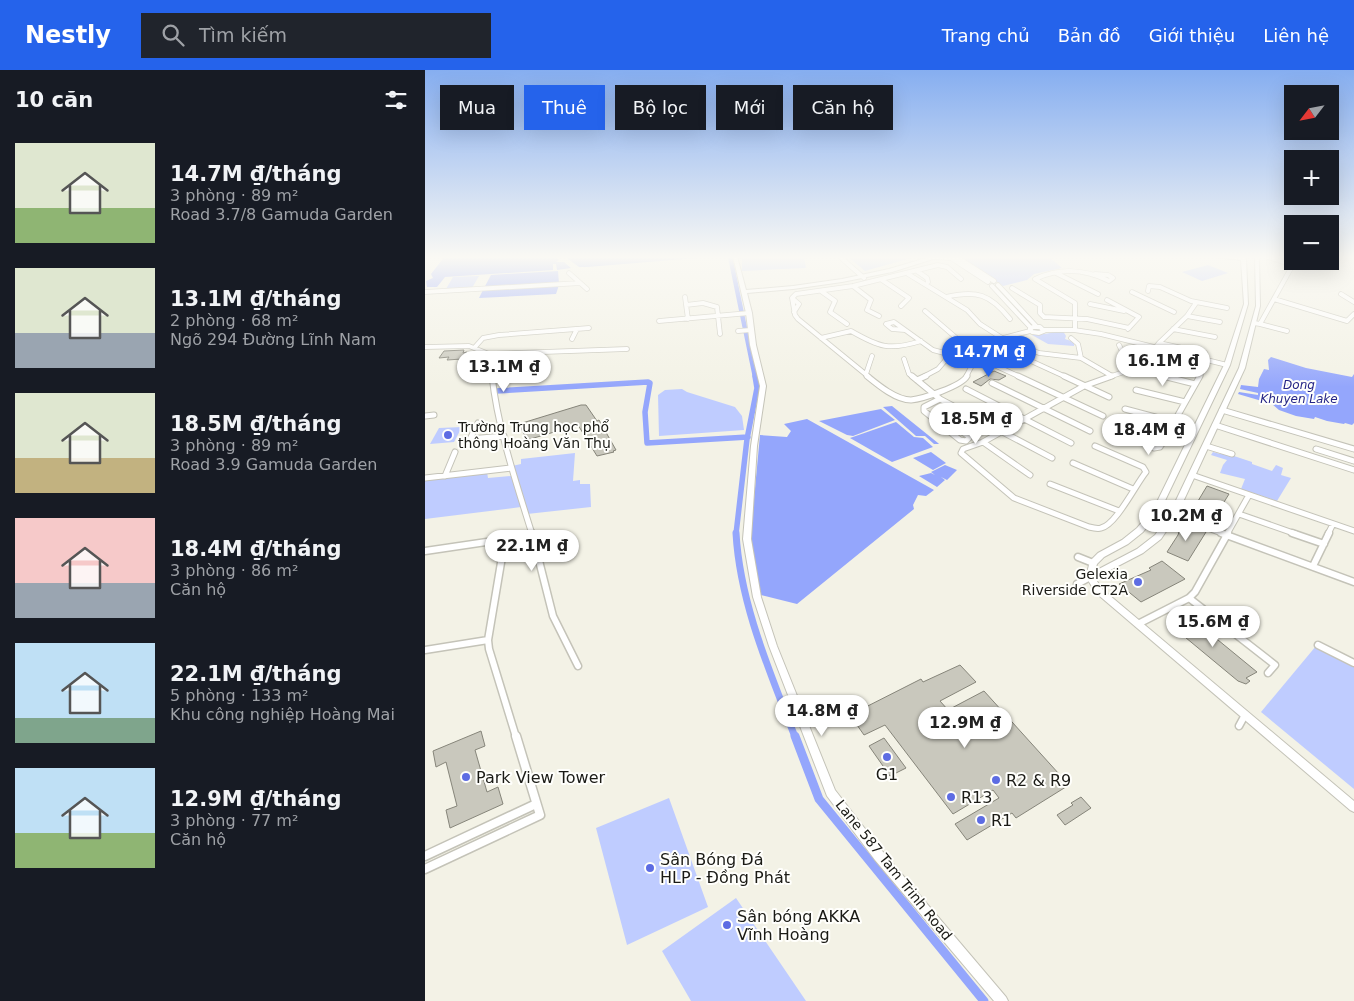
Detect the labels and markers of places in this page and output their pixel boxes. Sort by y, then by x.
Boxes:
pin: 14.7M ₫ [943,336,1035,378]
pin: 16.1M ₫ [1117,344,1209,387]
pin: 13.1M ₫ [458,350,550,393]
pin: 18.5M ₫ [930,402,1022,445]
pin: 18.4M ₫ [1103,414,1195,456]
place label: Trường Trung học phổ thông Hoàng Văn Thụ [457,419,611,451]
marker: Trường Trung học phổ thông Hoàng Văn Thụ [442,429,454,441]
pin: 10.2M ₫ [1140,500,1232,542]
pin: 22.1M ₫ [486,530,578,572]
place label: Gelexia Riverside CT2A [1022,566,1128,598]
marker: Gelexia Riverside CT2A [1132,576,1144,588]
pin: 15.6M ₫ [1167,606,1259,648]
pin: 14.8M ₫ [776,694,868,737]
pin: 12.9M ₫ [919,706,1011,749]
marker: G1 [881,751,893,763]
place label: G1 [876,765,898,784]
place label: Park View Tower [476,768,605,787]
marker: Park View Tower [460,771,472,783]
place label: R2 & R9 [1006,771,1071,790]
marker: R2 & R9 [990,774,1002,786]
place label: R13 [961,788,992,807]
marker: R13 [945,791,957,803]
place label: R1 [991,811,1012,830]
marker: R1 [975,814,987,826]
place label: Sân Bóng Đá HLP - Đồng Phát [660,850,790,887]
marker: Sân Bóng Đá HLP - Đồng Phát [644,862,656,874]
place label: Sân bóng AKKA Vĩnh Hoàng [737,907,860,944]
marker: Sân bóng AKKA Vĩnh Hoàng [721,919,733,931]

